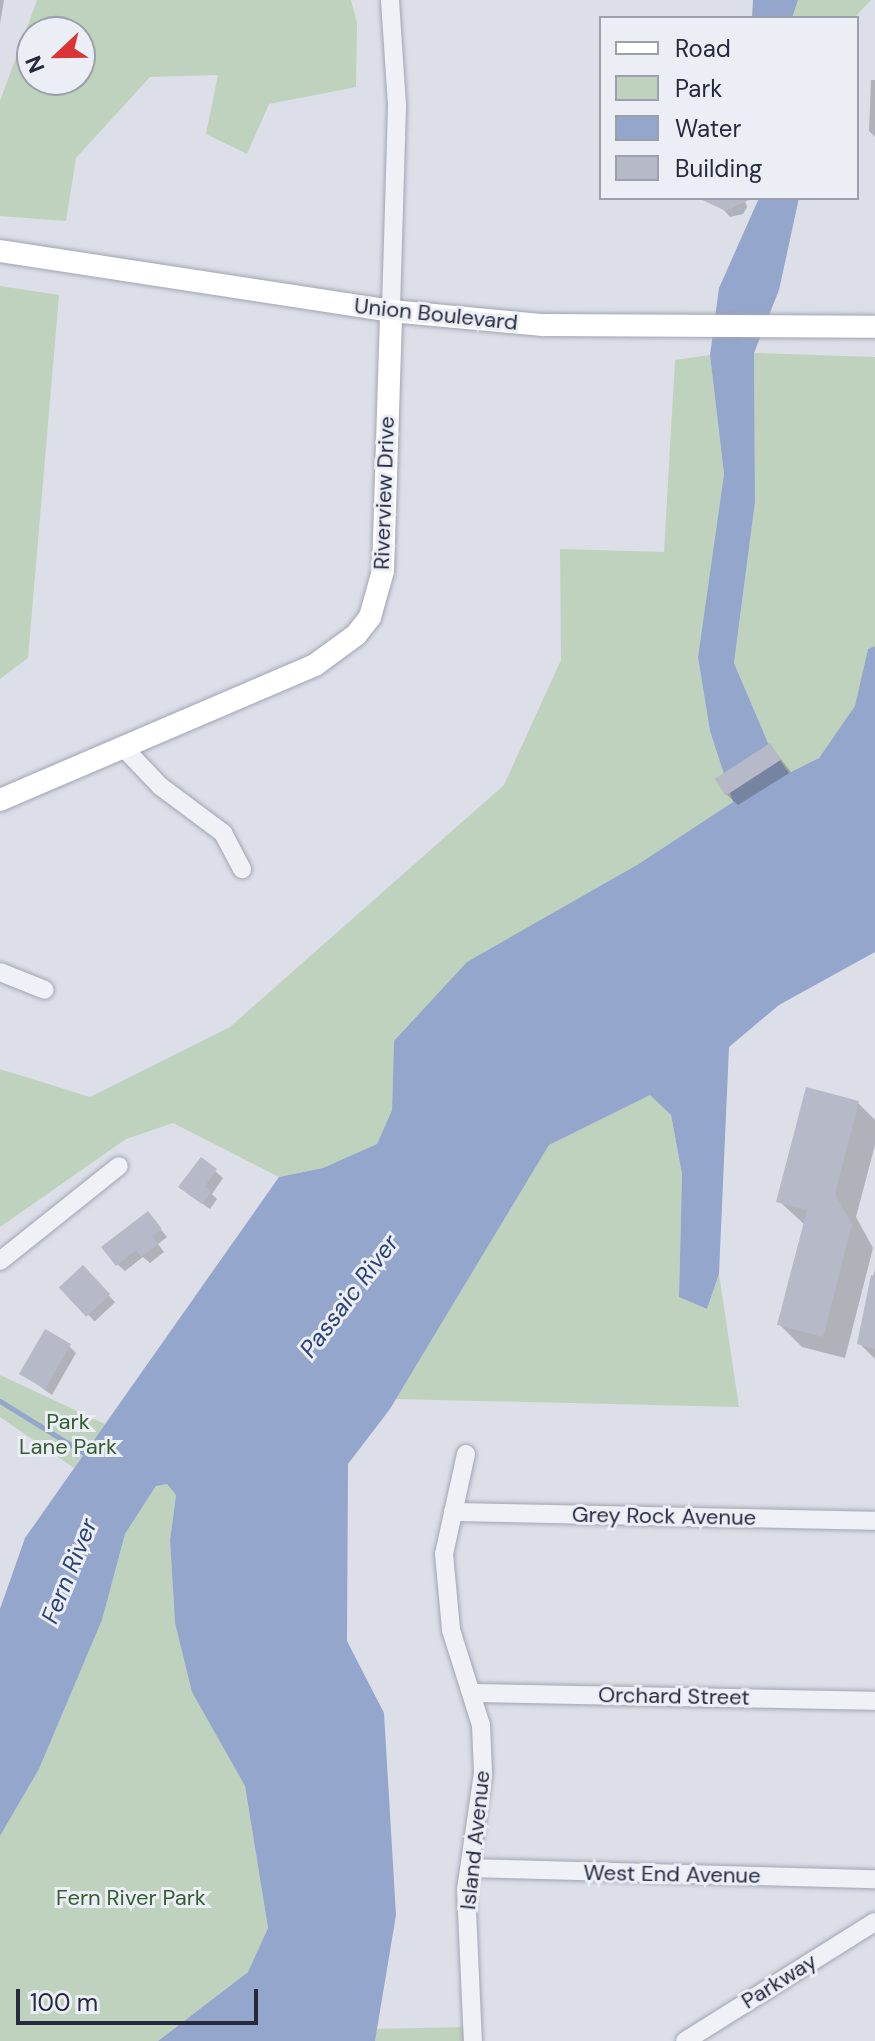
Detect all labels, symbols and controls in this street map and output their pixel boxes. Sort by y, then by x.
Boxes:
north arrow [16,16,96,96]
legend [599,16,859,200]
text: Road [675,33,731,64]
text: N [19,52,52,77]
text: Park [675,73,722,104]
text: Water [675,113,741,144]
text: Building [675,153,762,184]
street label: Union Boulevard [353,292,519,336]
street label: Riverview Drive [368,416,400,570]
water label: Passaic River [293,1229,405,1363]
park label: Park Lane Park [19,1408,117,1460]
street label: Grey Rock Avenue [572,1501,756,1531]
water label: Fern River [35,1514,103,1628]
street label: Orchard Street [598,1681,750,1711]
street label: Island Avenue [455,1769,495,1911]
street label: West End Avenue [583,1859,761,1889]
park label: Fern River Park [56,1885,206,1911]
street label: Parkway [737,1948,821,2014]
scale bar [20,1973,262,2023]
text: 100 m [30,1987,98,2018]

